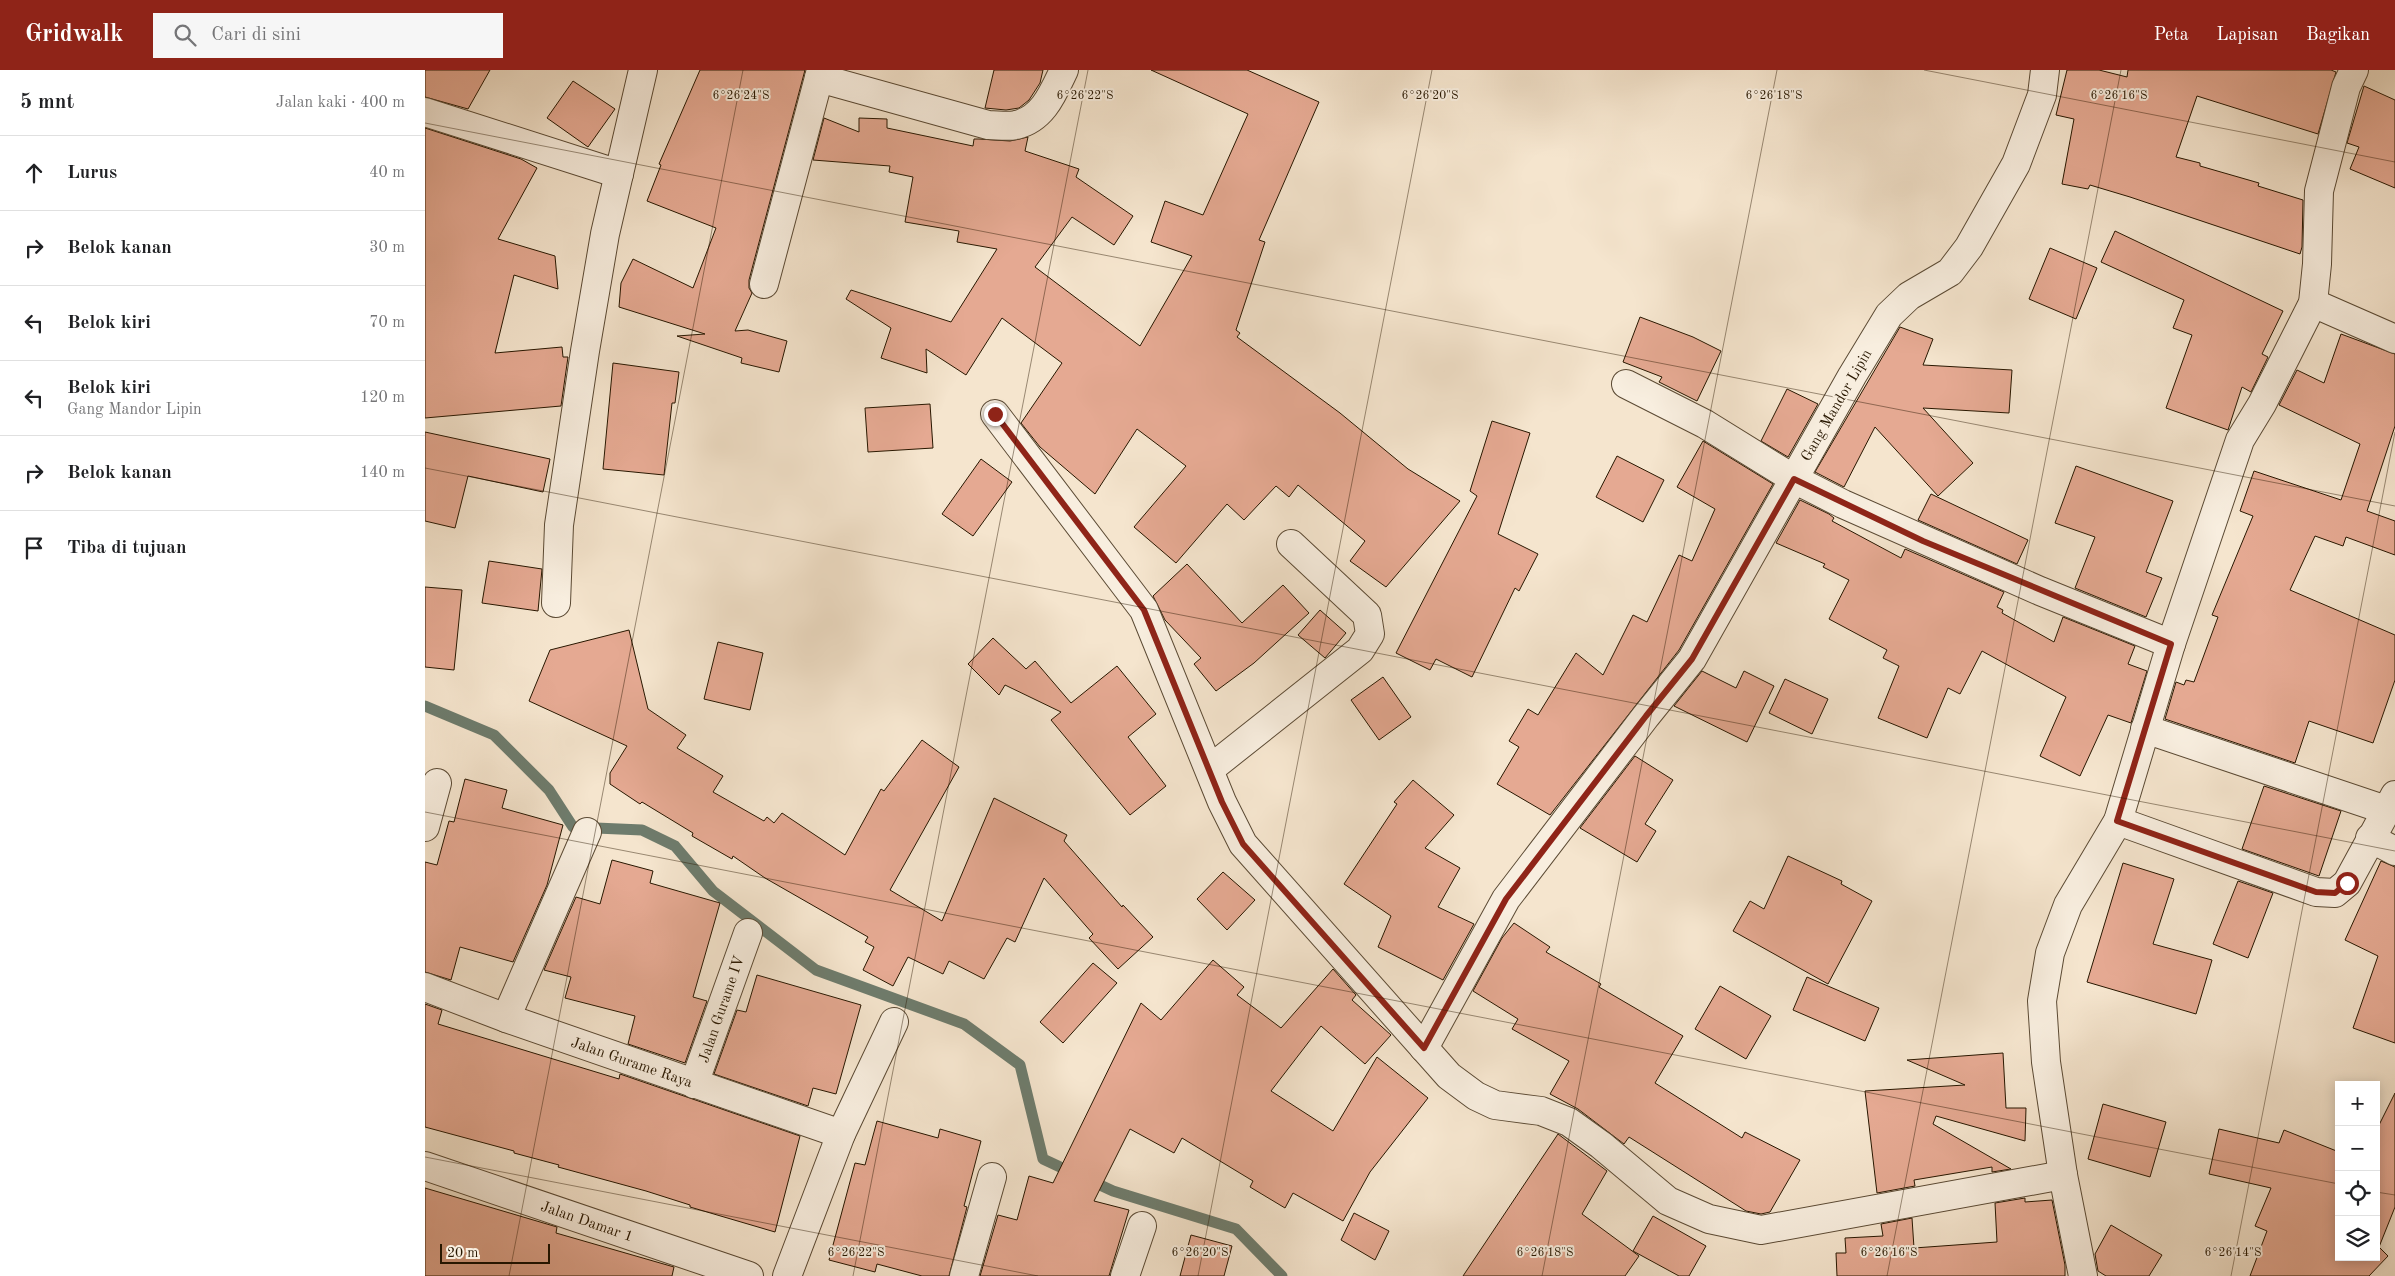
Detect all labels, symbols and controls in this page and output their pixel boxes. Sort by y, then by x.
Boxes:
search box [153,13,503,58]
icon: search [171,21,199,49]
text: Gridwalk [25,23,123,47]
text: Cari di sini [211,26,301,45]
text: Peta [2154,26,2189,44]
text: Lapisan [2217,26,2278,44]
text: Bagikan [2306,26,2370,44]
text: 6°26'24"S [713,90,769,102]
text: 6°26'22"S [1057,90,1113,102]
text: 6°26'20"S [1402,90,1458,102]
text: 6°26'18"S [1746,90,1802,102]
text: 6°26'16"S [2091,90,2147,102]
text: 5 mnt [20,92,74,113]
text: Jalan kaki · 400 m [276,95,405,111]
icon: ahead [20,159,48,187]
text: Lurus [67,164,117,183]
text: 40 m [369,165,405,181]
icon: right [20,234,48,262]
text: Belok kanan [67,239,172,258]
text: 30 m [369,240,405,256]
icon: left [20,309,48,337]
text: Belok kiri [67,314,151,333]
text: 70 m [369,315,405,331]
street label: Gang Mandor Lipin [1799,347,1875,464]
text: Belok kiri [67,379,151,398]
icon: left [20,384,48,412]
text: 120 m [360,390,405,406]
text: Gang Mandor Lipin [67,402,202,418]
route end [984,403,1007,426]
icon: right [20,459,48,487]
text: Belok kanan [67,464,172,483]
text: 140 m [360,465,405,481]
icon: arrive [20,534,48,562]
text: Tiba di tujuan [67,539,187,558]
route start [2336,872,2359,895]
street label: Jalan Gurame IV [697,954,748,1065]
street label: Jalan Gurame Raya [569,1036,695,1091]
map controls [2335,1081,2380,1261]
button: + [2335,1081,2380,1126]
button: − [2335,1126,2380,1171]
button: locate [2335,1171,2380,1216]
street label: Jalan Damar 1 [538,1200,635,1245]
button: layers [2335,1216,2380,1261]
scale bar [440,1241,550,1264]
text: 20 m [447,1246,478,1260]
text: 6°26'22"S [828,1247,884,1259]
text: 6°26'20"S [1172,1247,1228,1259]
text: 6°26'18"S [1517,1247,1573,1259]
text: 6°26'16"S [1861,1247,1917,1259]
text: 6°26'14"S [2205,1247,2261,1259]

